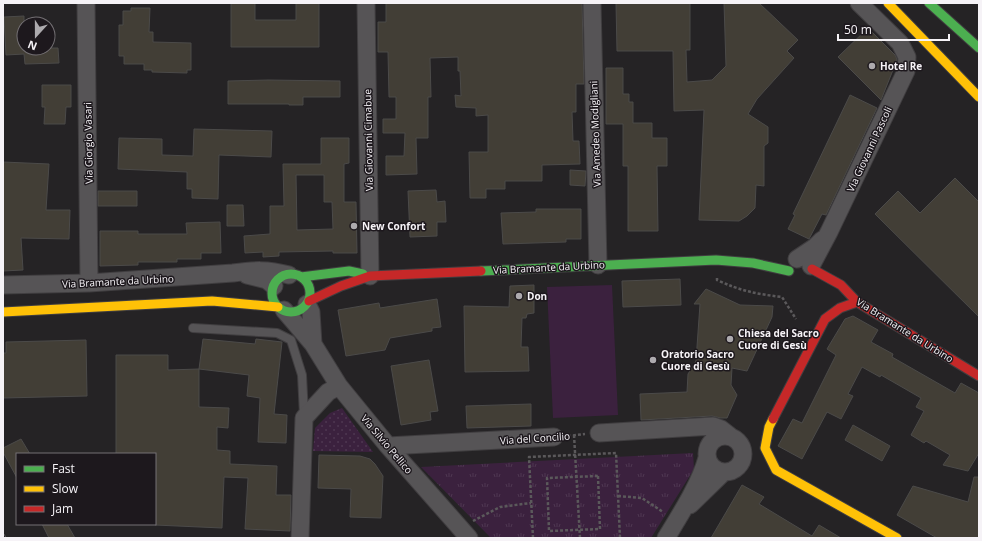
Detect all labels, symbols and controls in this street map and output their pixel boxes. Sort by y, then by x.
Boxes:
north arrow [16,16,56,56]
scale bar [838,16,949,42]
text: 50 m [844,21,872,38]
text: N [25,37,39,54]
place label: Hotel Re [880,59,922,73]
marker: Hotel Re [867,61,877,71]
street label: Via Amedeo Modigliani [586,81,604,187]
street label: Via Giovanni Cimabue [360,89,376,191]
street label: Via Giorgio Vasari [80,102,96,184]
street label: Via Giovanni Pascoli [843,104,895,194]
place label: New Confort [362,219,426,233]
marker: New Confort [349,221,359,231]
street label: Via Bramante da Urbino [493,257,605,277]
street label: Via Bramante da Urbino [62,271,174,291]
place label: Don [527,289,547,303]
marker: Don [514,291,524,301]
street label: Via Bramante da Urbino [854,294,956,366]
place label: Chiesa del Sacro Cuore di Gesù [738,326,819,352]
marker: Chiesa del Sacro Cuore di Gesù [725,334,735,344]
place label: Oratorio Sacro Cuore di Gesù [661,347,734,373]
marker: Oratorio Sacro Cuore di Gesù [648,355,658,365]
street label: Via Silvio Pellico [358,411,416,477]
street label: Via del Concilio [499,429,571,447]
legend [16,453,156,525]
text: Fast [52,460,75,477]
text: Slow [52,480,79,497]
text: Jam [51,500,73,517]

